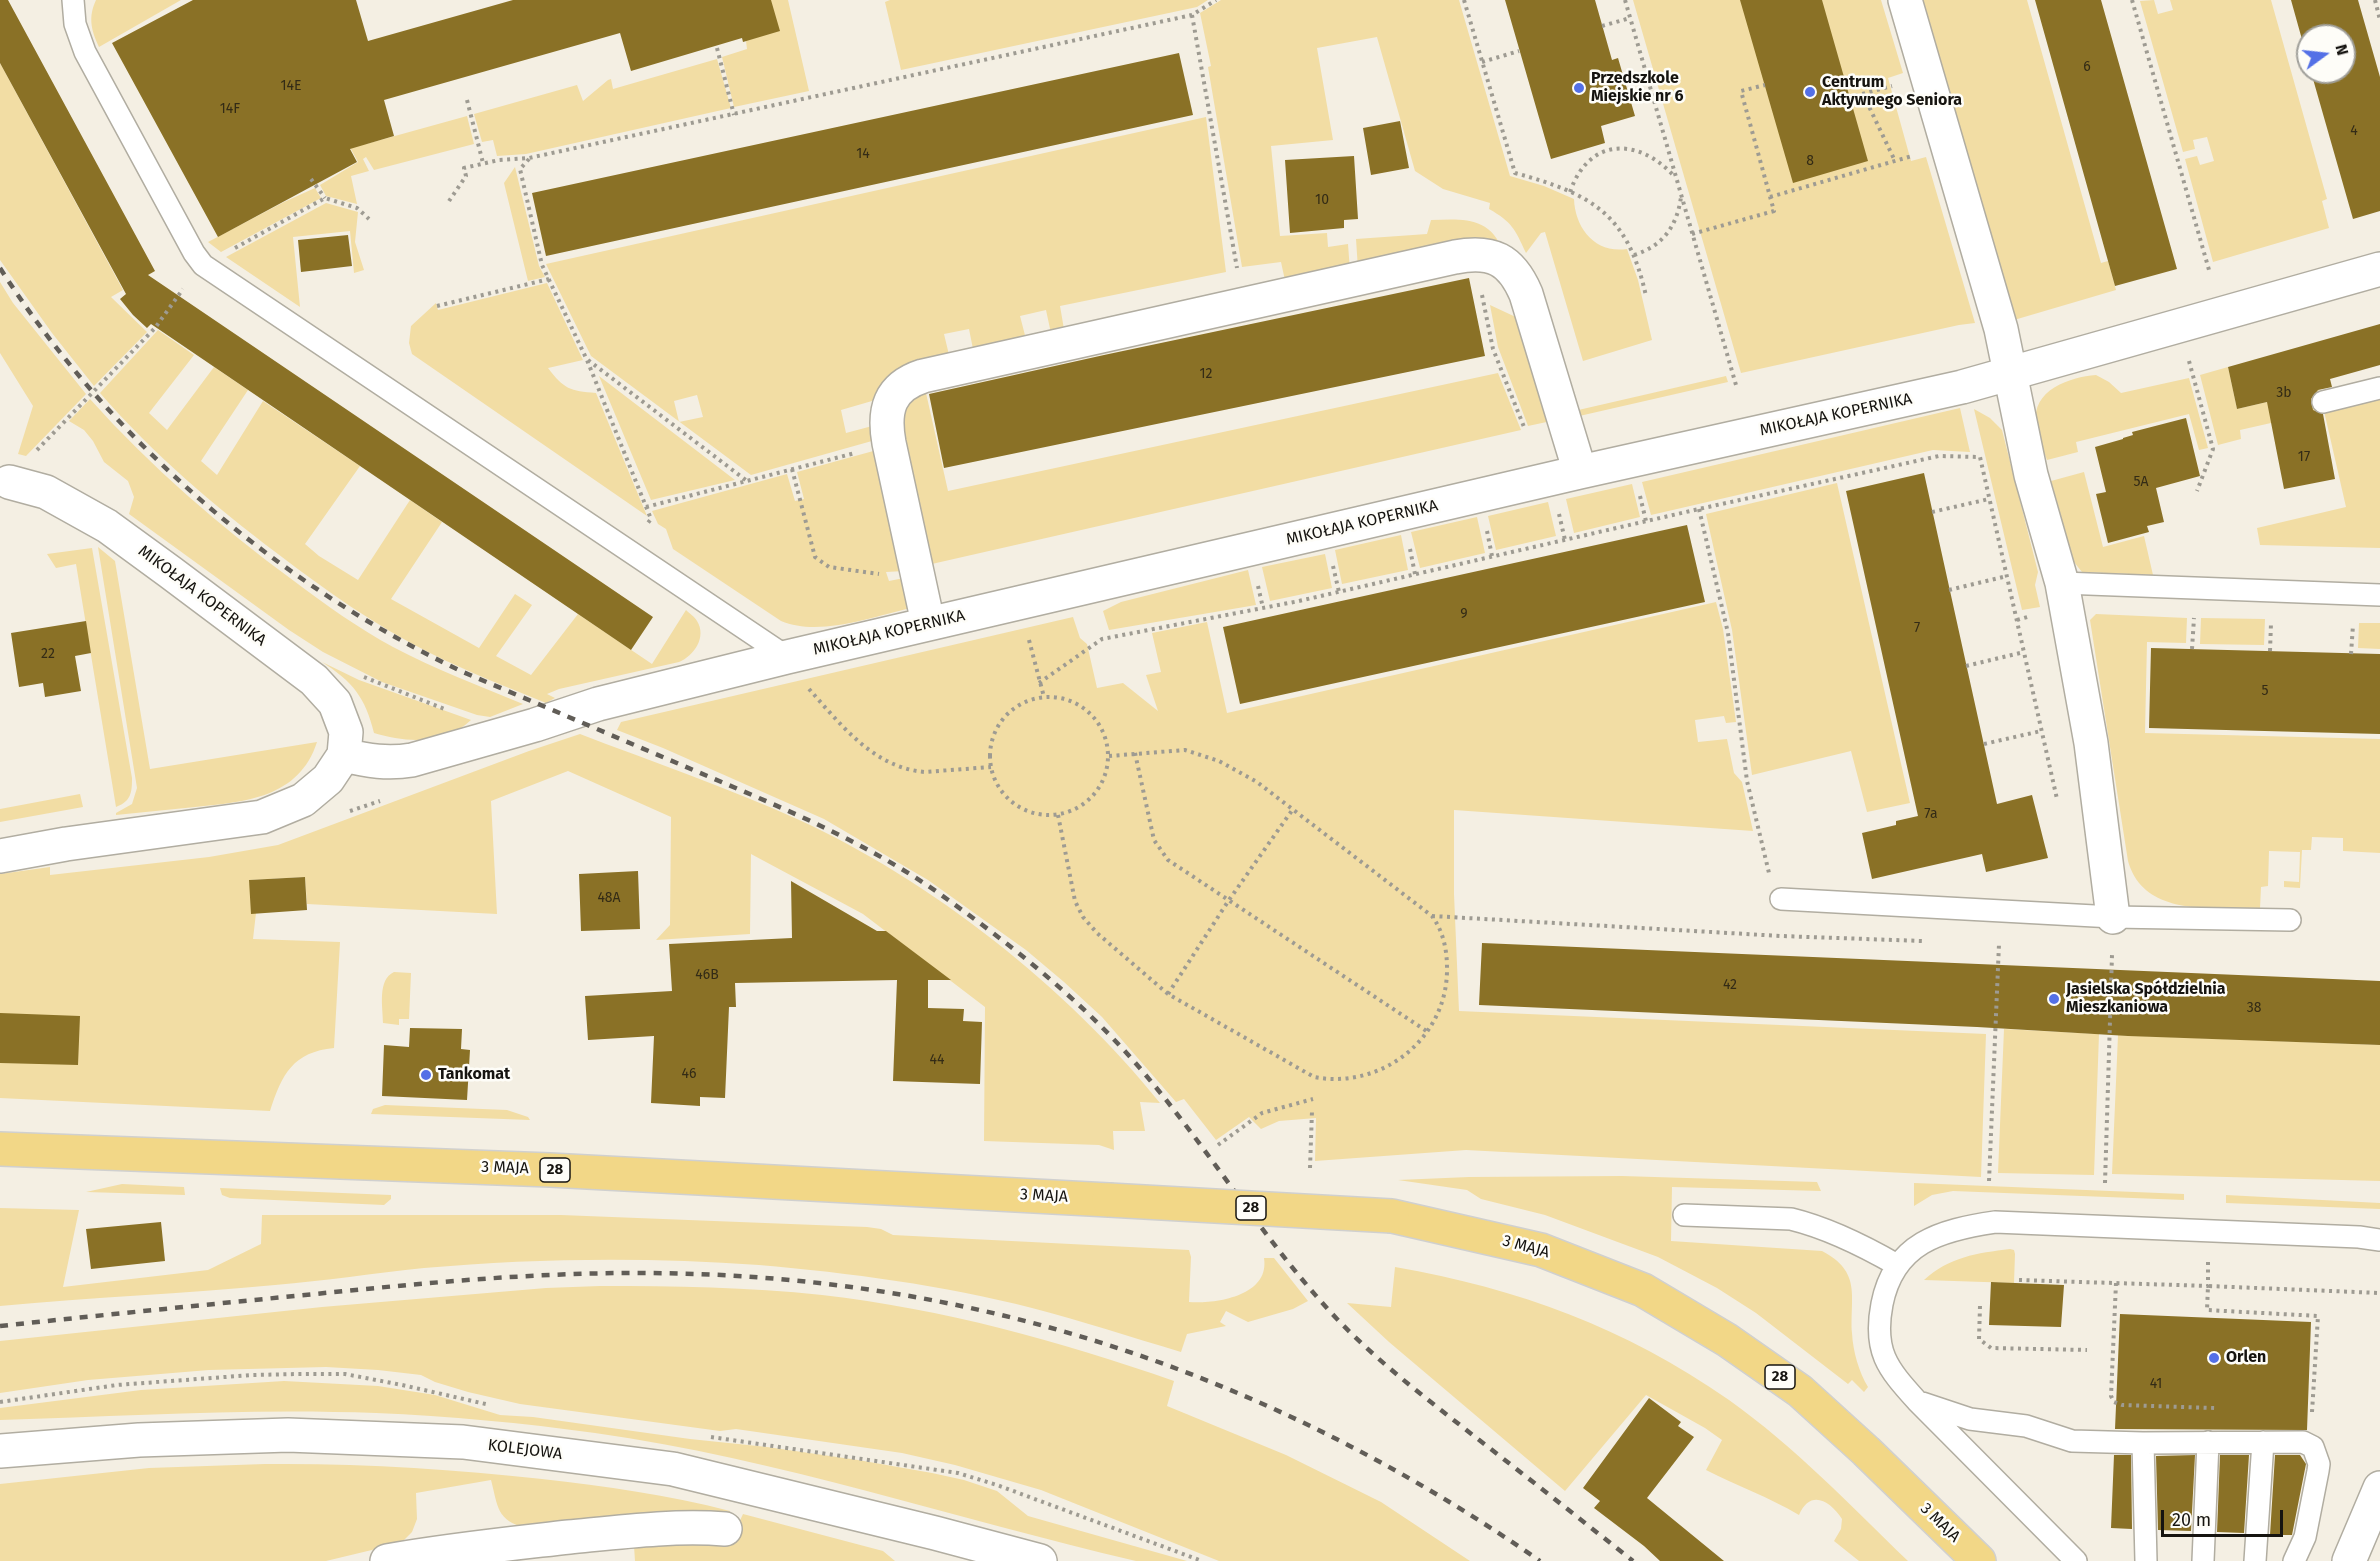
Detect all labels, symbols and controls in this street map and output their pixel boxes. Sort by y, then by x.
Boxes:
north arrow [2296,24,2356,84]
text: N [2331,42,2352,57]
house number: 6 [2083,59,2091,75]
place label: Przedszkole Miejskie nr 6 [1591,69,1684,107]
place label: Centrum Aktywnego Seniora [1822,73,1962,111]
house number: 14E [281,78,301,94]
marker: Przedszkole Miejskie nr 6 [1572,81,1586,95]
marker: Centrum Aktywnego Seniora [1803,85,1817,99]
house number: 14F [220,101,240,117]
house number: 4 [2350,123,2358,139]
house number: 14 [856,146,870,162]
house number: 8 [1806,153,1814,169]
house number: 10 [1315,192,1329,208]
house number: 12 [1200,366,1212,382]
house number: 3b [2276,385,2292,401]
street label: MIKOŁAJA KOPERNIKA [1758,389,1914,441]
house number: 17 [2298,449,2310,465]
house number: 5A [2133,474,2149,490]
street label: MIKOŁAJA KOPERNIKA [1284,496,1440,550]
street label: MIKOŁAJA KOPERNIKA [134,542,270,650]
street label: MIKOŁAJA KOPERNIKA [811,606,967,660]
house number: 9 [1460,606,1468,622]
house number: 7 [1914,620,1920,636]
house number: 22 [41,646,55,662]
house number: 5 [2261,683,2269,699]
house number: 7a [1924,806,1938,822]
house number: 48A [597,890,621,906]
house number: 46B [695,967,719,983]
house number: 42 [1723,977,1737,993]
place label: Jasielska Spółdzielnia Mieszkaniowa [2066,980,2225,1018]
marker: Jasielska Spółdzielnia Mieszkaniowa [2047,992,2061,1006]
house number: 38 [2247,1000,2261,1016]
house number: 44 [930,1052,944,1068]
place label: Tankomat [438,1065,510,1085]
house number: 46 [682,1066,696,1082]
marker: Tankomat [419,1068,433,1082]
street label: 3 MAJA [481,1158,529,1178]
road number: 28 [540,1158,570,1182]
street label: 3 MAJA [1020,1185,1068,1207]
road number: 28 [1236,1196,1266,1220]
street label: 3 MAJA [1500,1232,1552,1262]
place label: Orlen [2226,1348,2266,1368]
marker: Orlen [2207,1351,2221,1365]
road number: 28 [1765,1365,1795,1389]
house number: 41 [2150,1376,2162,1392]
street label: KOLEJOWA [487,1436,563,1464]
scale bar [2164,1498,2286,1536]
street label: 3 MAJA [1916,1499,1964,1547]
text: 20 m [2172,1509,2211,1531]

